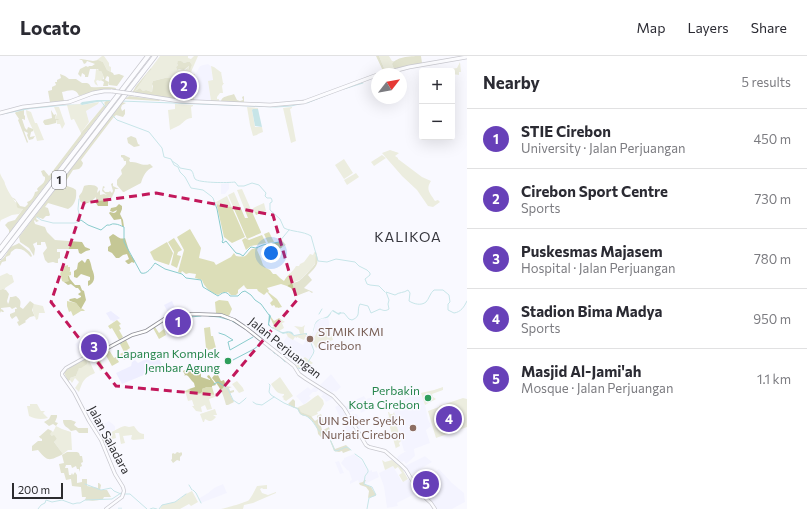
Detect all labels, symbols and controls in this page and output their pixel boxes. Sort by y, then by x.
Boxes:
text: Locato [20,16,81,39]
text: Map [637,19,665,36]
text: Layers [687,19,729,36]
text: Share [751,19,787,36]
north arrow [371,68,407,104]
map controls [419,68,455,140]
button: + [419,68,455,104]
pin: 2 [171,71,197,101]
text: Nearby [483,72,540,93]
text: 5 results [741,74,791,90]
button: − [419,104,455,140]
text: STIE Cirebon [521,122,611,140]
text: 1 [493,131,499,147]
text: 450 m [753,131,791,147]
text: University · Jalan Perjuangan [521,140,686,156]
road number: 1 [52,171,66,189]
text: Cirebon Sport Centre [521,182,668,200]
text: 2 [492,191,500,207]
text: 730 m [754,191,791,207]
text: Sports [521,200,561,216]
district label: KALIKOA [374,228,442,245]
text: Puskesmas Majasem [521,242,662,260]
your location [261,243,281,263]
text: 3 [492,251,500,267]
text: 780 m [754,251,791,267]
text: Hospital · Jalan Perjuangan [521,260,675,276]
text: Stadion Bima Madya [521,302,663,320]
pin: 1 [165,307,191,337]
text: 4 [492,311,500,327]
text: 950 m [753,311,791,327]
street label: Jalan Perjuangan [246,314,325,382]
text: Sports [521,320,561,336]
place label: STMIK IKMI Cirebon [318,324,384,352]
pin: 3 [81,332,107,362]
marker: STMIK IKMI Cirebon [305,334,315,344]
place label: Lapangan Komplek Jembar Agung [116,346,220,375]
marker: Lapangan Komplek Jembar Agung [223,356,233,366]
text: Masjid Al-Jami'ah [521,362,641,380]
text: 5 [492,371,500,387]
text: 1.1 km [757,371,791,387]
text: Mosque · Jalan Perjuangan [521,380,673,396]
place label: Perbakin Kota Cirebon [348,383,420,411]
marker: Perbakin Kota Cirebon [423,393,433,403]
street label: Jalan Saladara [85,403,134,476]
pin: 4 [436,404,462,434]
place label: UIN Siber Syekh Nurjati Cirebon [318,413,405,441]
marker: UIN Siber Syekh Nurjati Cirebon [408,423,418,433]
pin: 5 [413,469,439,499]
scale bar [12,481,63,500]
text: 200 m [18,483,50,496]

